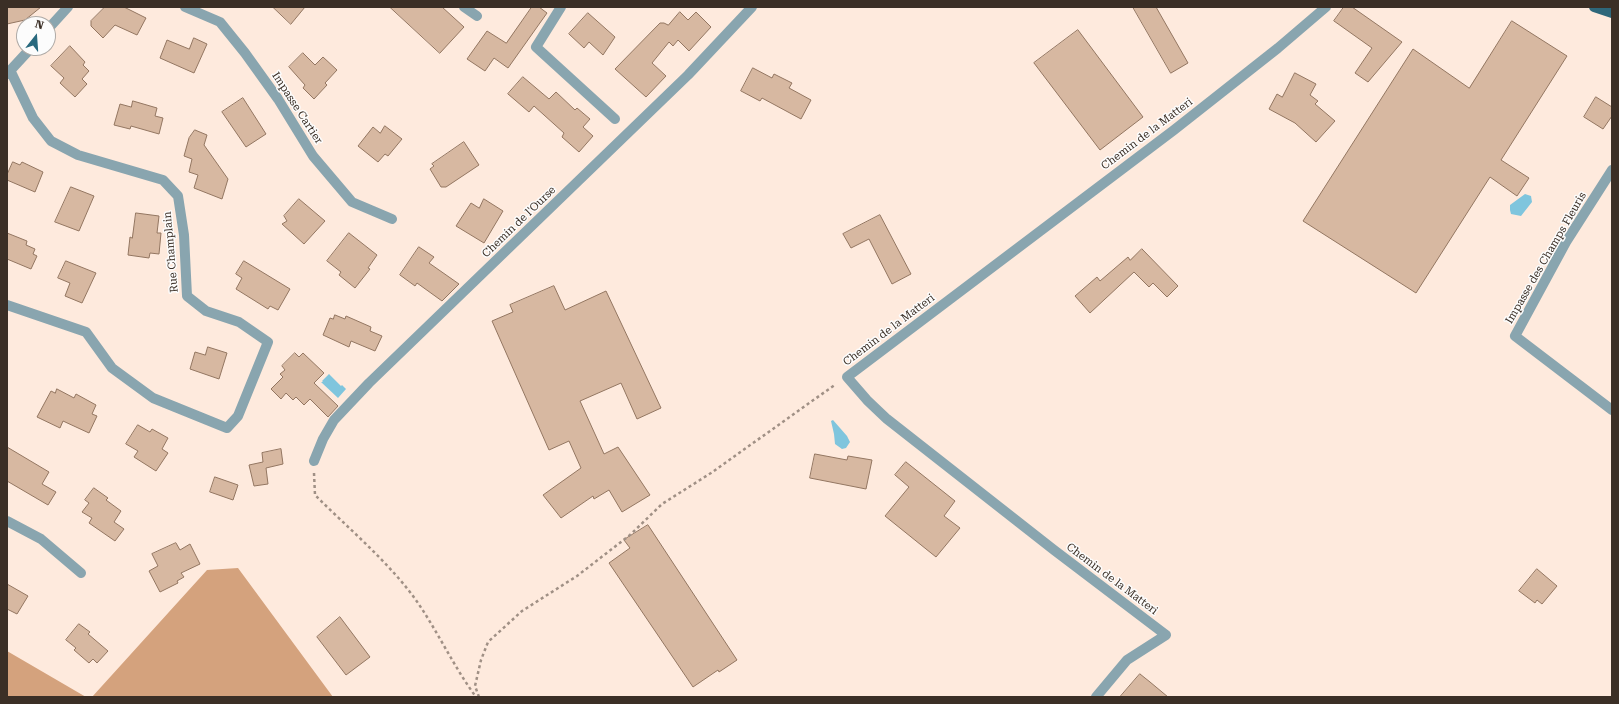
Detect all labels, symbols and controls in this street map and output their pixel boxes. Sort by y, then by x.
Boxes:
north arrow [16,16,56,56]
text: N [33,18,45,32]
street label: Impasse Cartier [269,70,325,146]
street label: Chemin de la Matteri [1099,95,1195,173]
street label: Chemin de l'Ourse [479,183,559,261]
street label: Impasse des Champs Fleuris [1503,190,1589,326]
street label: Rue Champlain [161,211,181,293]
street label: Chemin de la Matteri [841,291,937,369]
street label: Chemin de la Matteri [1064,540,1160,618]

